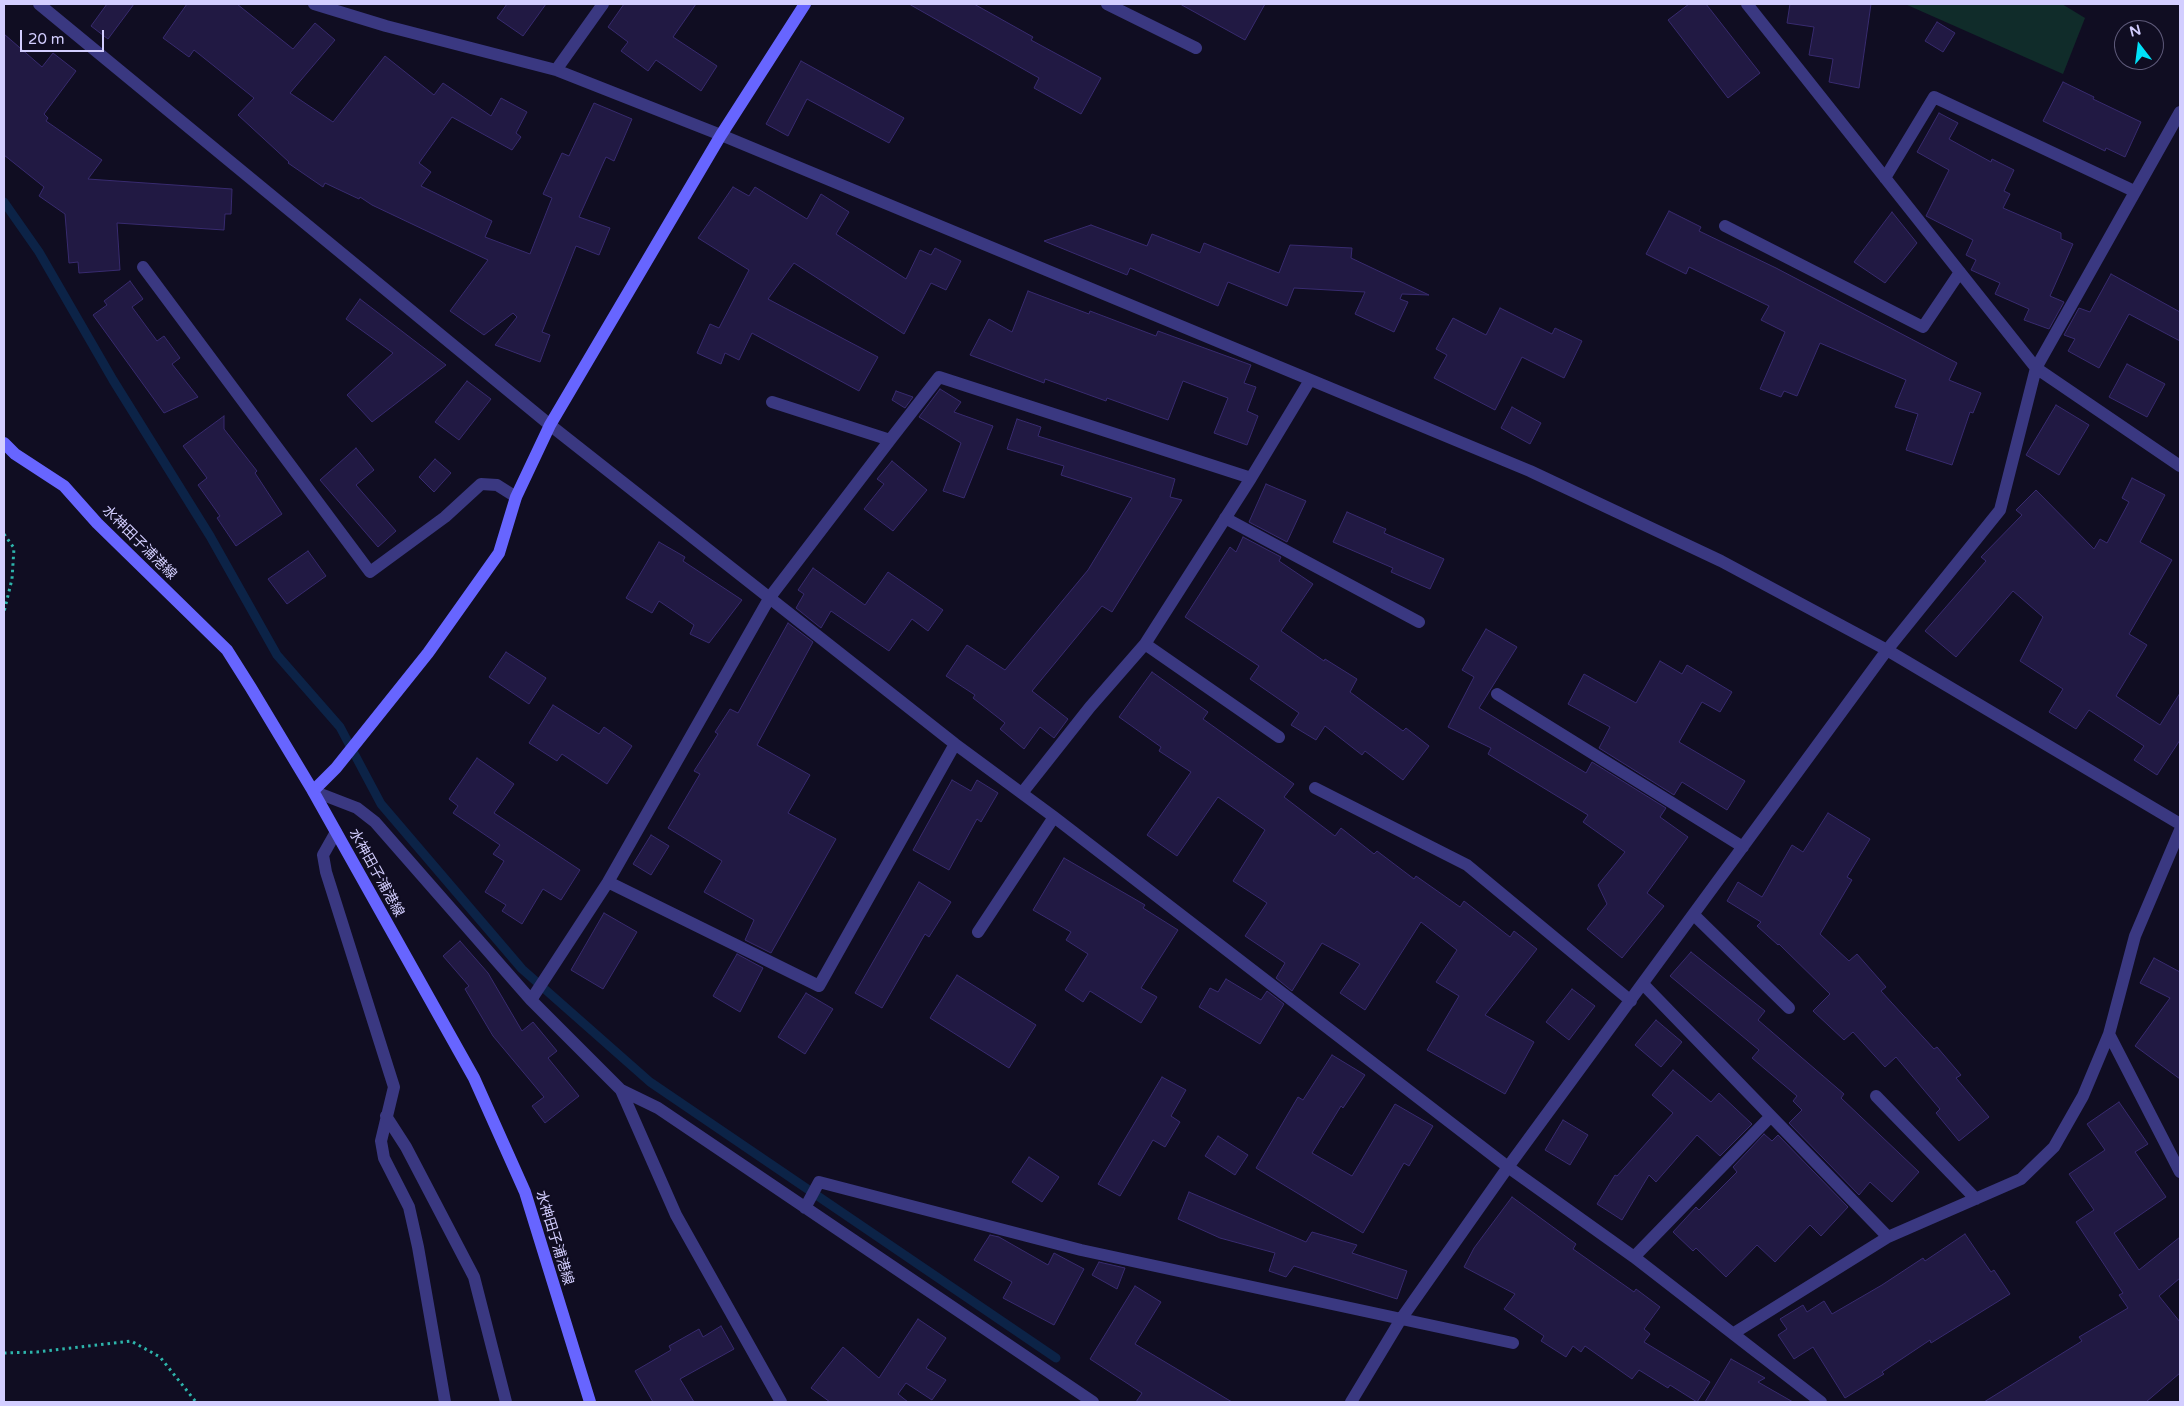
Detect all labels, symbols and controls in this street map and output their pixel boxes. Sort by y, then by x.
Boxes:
scale bar [22,20,106,52]
north arrow [2114,20,2164,70]
text: N [2128,21,2143,41]
text: 20 m [28,30,65,48]
street label: 水神田子浦港線 [98,502,180,584]
street label: 水神田子浦港線 [345,826,407,920]
street label: 水神田子浦港線 [532,1189,576,1287]

